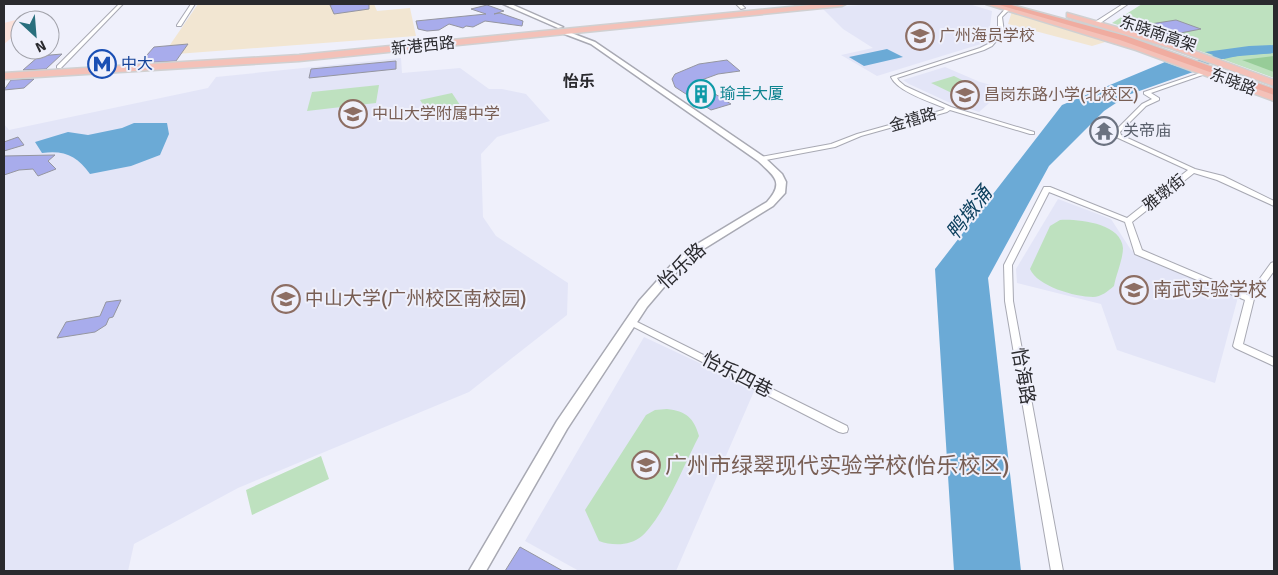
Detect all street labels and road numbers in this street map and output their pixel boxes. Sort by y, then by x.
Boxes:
street label: 东晓南高架 [1117,12,1199,56]
street label: 新港西路 [390,33,456,59]
street label: 东晓路 [1207,64,1259,100]
street label: 金禧路 [887,104,939,136]
street label: 雅墩街 [1139,170,1189,216]
street label: 怡乐路 [653,238,711,294]
street label: 怡海路 [1006,346,1040,406]
street label: 怡乐四巷 [698,347,776,403]

